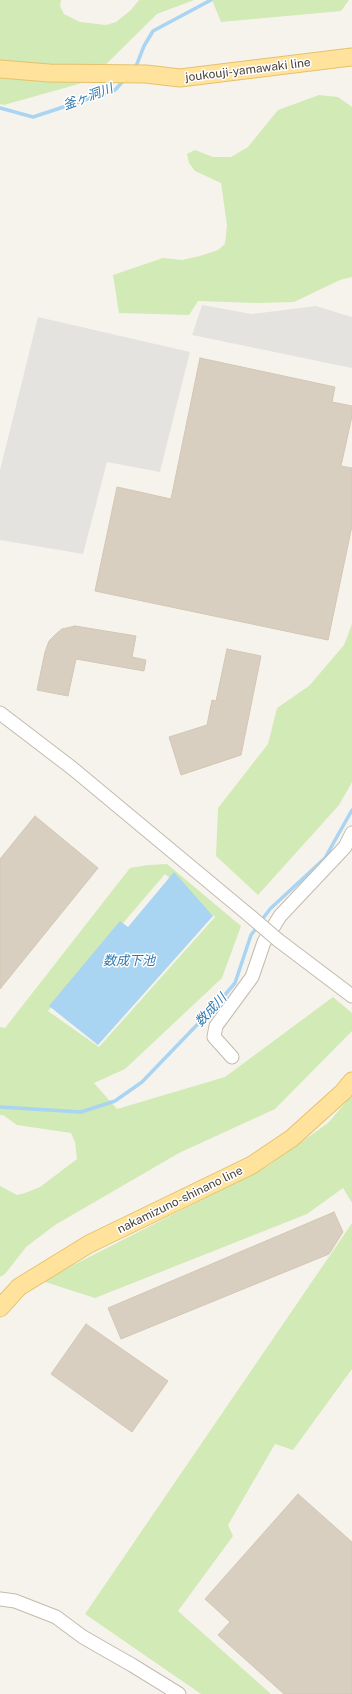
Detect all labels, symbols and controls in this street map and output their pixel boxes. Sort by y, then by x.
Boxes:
street label: joukouji-yamawaki line [184,55,312,85]
water label: 釜ヶ洞川 [61,81,115,113]
water label: 数成下池 [103,953,155,969]
water label: 数成川 [192,990,230,1030]
street label: nakamizuno-shinano line [115,1163,245,1237]

